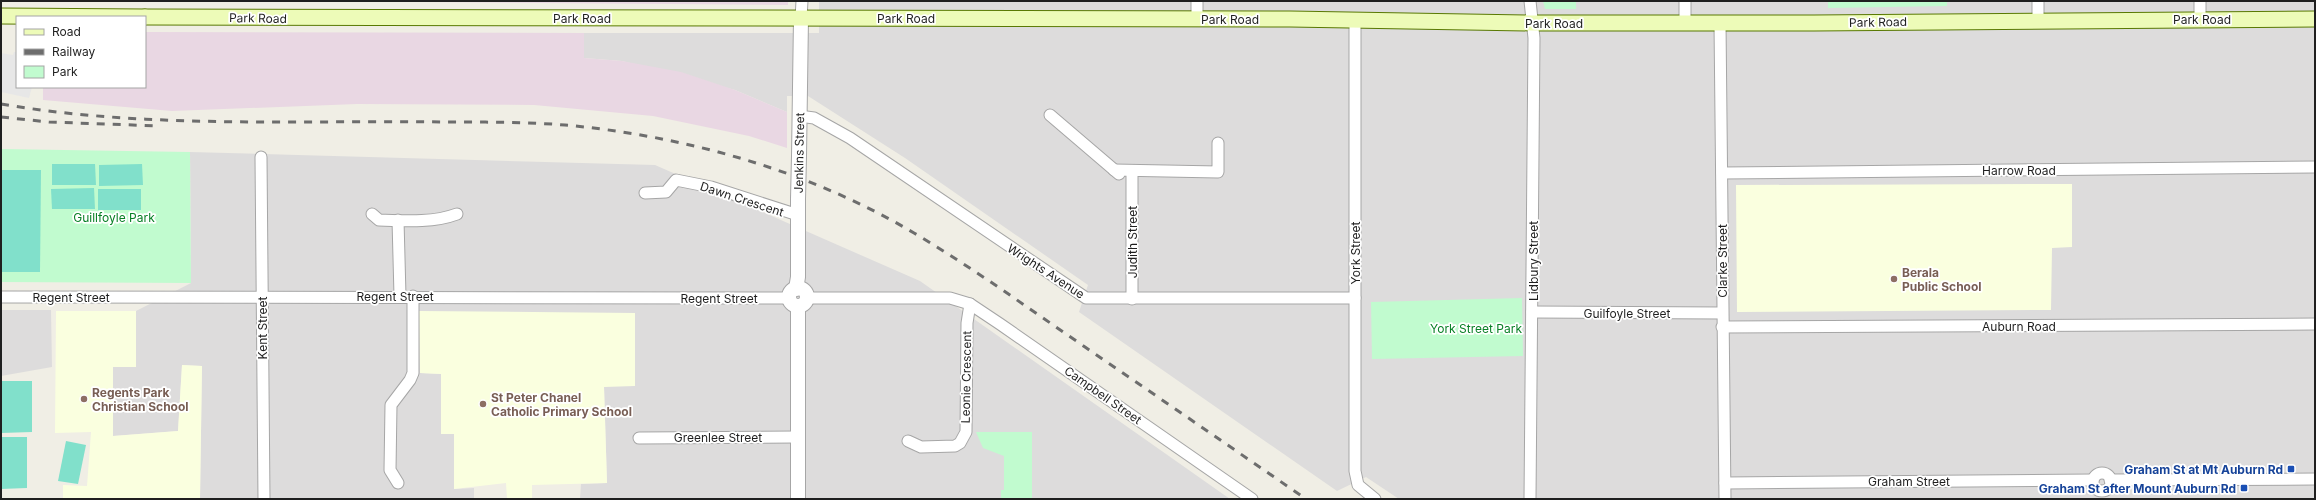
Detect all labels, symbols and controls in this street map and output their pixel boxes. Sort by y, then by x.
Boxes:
street label: Park Road [229,10,287,26]
street label: Park Road [553,11,611,26]
street label: Park Road [877,11,935,26]
street label: Park Road [1201,12,1259,27]
street label: Park Road [2173,12,2231,27]
street label: Park Road [1849,14,1907,30]
legend [16,16,146,88]
street label: Park Road [1525,16,1583,31]
text: Road [52,24,81,39]
text: Railway [52,44,96,59]
text: Park [52,64,78,79]
street label: Jenkins Street [791,112,807,194]
street label: Harrow Road [1982,163,2056,178]
street label: Dawn Crescent [698,178,786,220]
street label: Judith Street [1125,206,1140,278]
park label: Guillfoyle Park [73,210,155,225]
street label: York Street [1348,221,1363,284]
street label: Lidbury Street [1526,221,1541,301]
street label: Clarke Street [1715,224,1730,298]
street label: Wrights Avenue [1005,240,1087,302]
place label: Berala Public School [1902,265,1982,294]
marker: Berala Public School [1889,274,1899,284]
street label: Regent Street [356,289,434,304]
street label: Regent Street [32,290,110,305]
street label: Regent Street [680,291,758,306]
street label: Kent Street [255,297,270,359]
street label: Guilfoyle Street [1584,306,1670,321]
street label: Auburn Road [1982,319,2056,334]
park label: York Street Park [1430,321,1522,336]
street label: Leonie Crescent [958,330,974,423]
street label: Campbell Street [1062,363,1145,427]
place label: Regents Park Christian School [92,385,189,414]
place label: St Peter Chanel Catholic Primary School [491,390,632,419]
marker: Regents Park Christian School [79,394,89,404]
marker: St Peter Chanel Catholic Primary School [478,399,488,409]
street label: Greenlee Street [674,430,762,445]
place label: Graham St at Mt Auburn Rd [2124,462,2283,477]
marker: Graham St at Mt Auburn Rd [2286,464,2296,474]
street label: Graham Street [1868,474,1950,489]
place label: Graham St after Mount Auburn Rd [2039,481,2236,496]
marker: Graham St after Mount Auburn Rd [2239,483,2249,493]

